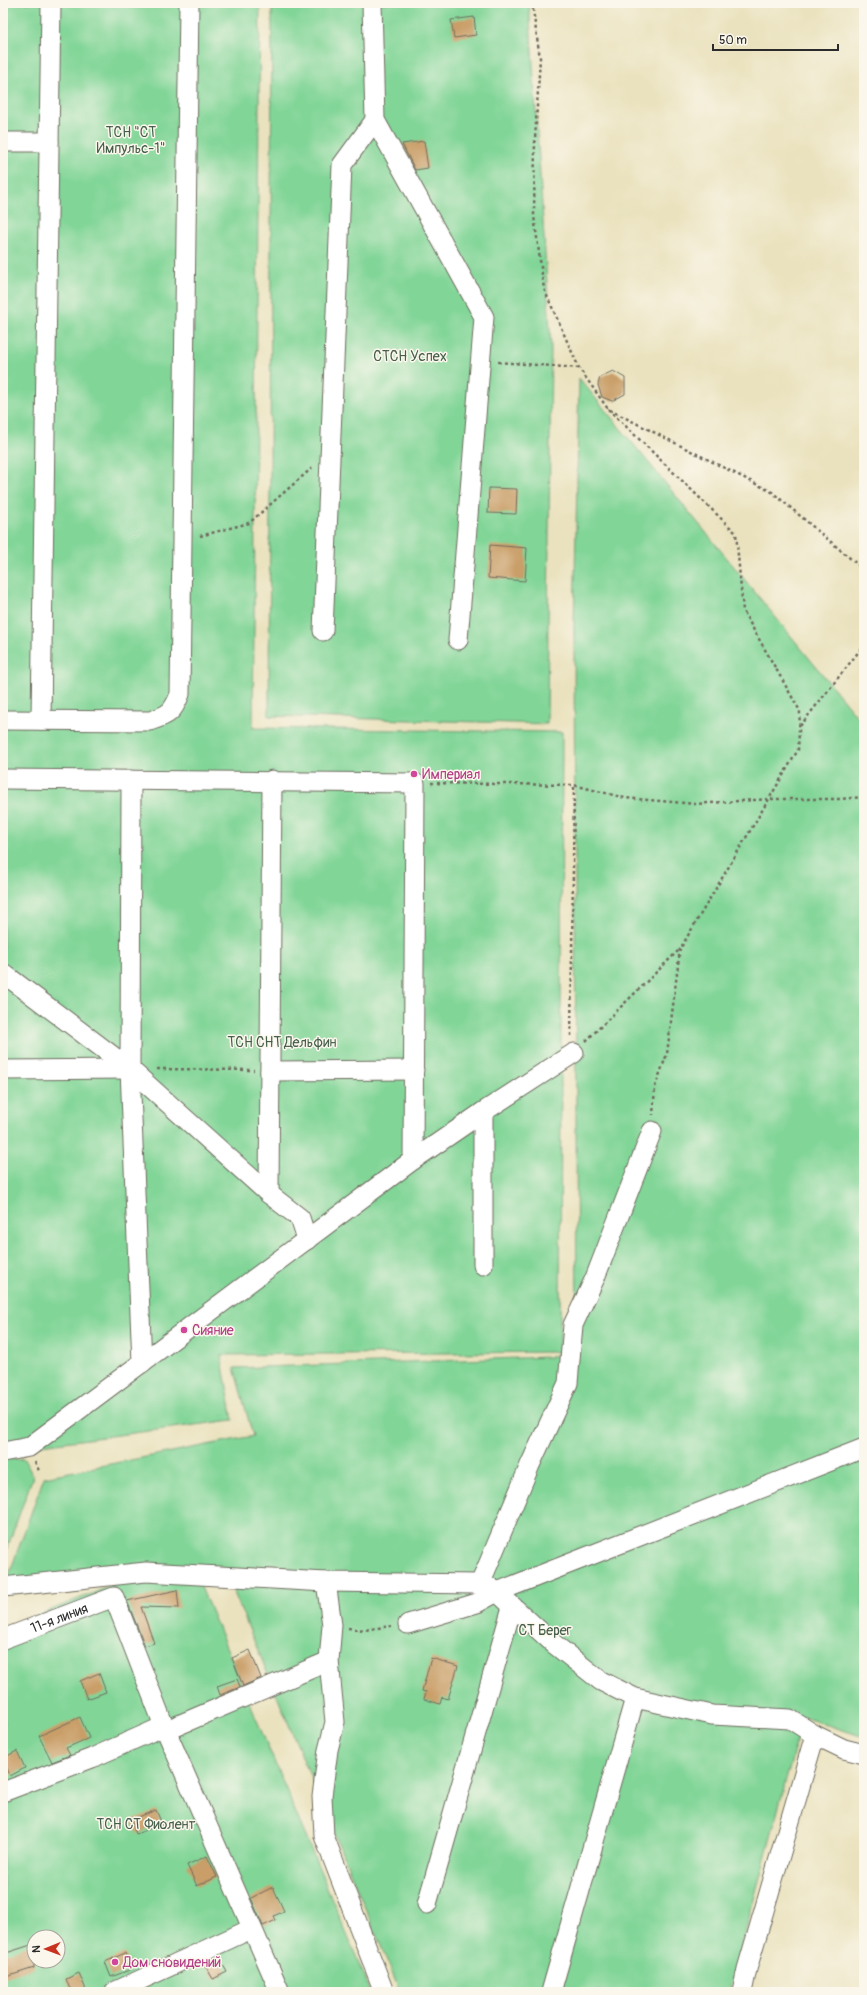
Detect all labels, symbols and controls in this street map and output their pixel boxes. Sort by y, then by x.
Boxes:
scale bar [713,26,838,52]
text: 50 m [719,33,747,48]
park label: ТСН "СТ Импульс-1" [97,124,165,157]
park label: СТСН Успех [373,348,447,365]
place label: Империал [422,766,480,783]
marker: Империал [409,769,419,779]
park label: ТСН СНТ Дельфин [228,1034,336,1051]
place label: Сияние [192,1322,234,1339]
marker: Сияние [179,1325,189,1335]
street label: 11-я линия [28,1600,90,1637]
park label: СТ Берег [518,1622,572,1639]
park label: ТСН СТ Фиолент [96,1816,196,1833]
north arrow [26,1929,66,1969]
text: N [30,1945,43,1953]
place label: Дом сновидений [122,1954,221,1971]
marker: Дом сновидений [110,1957,120,1967]

